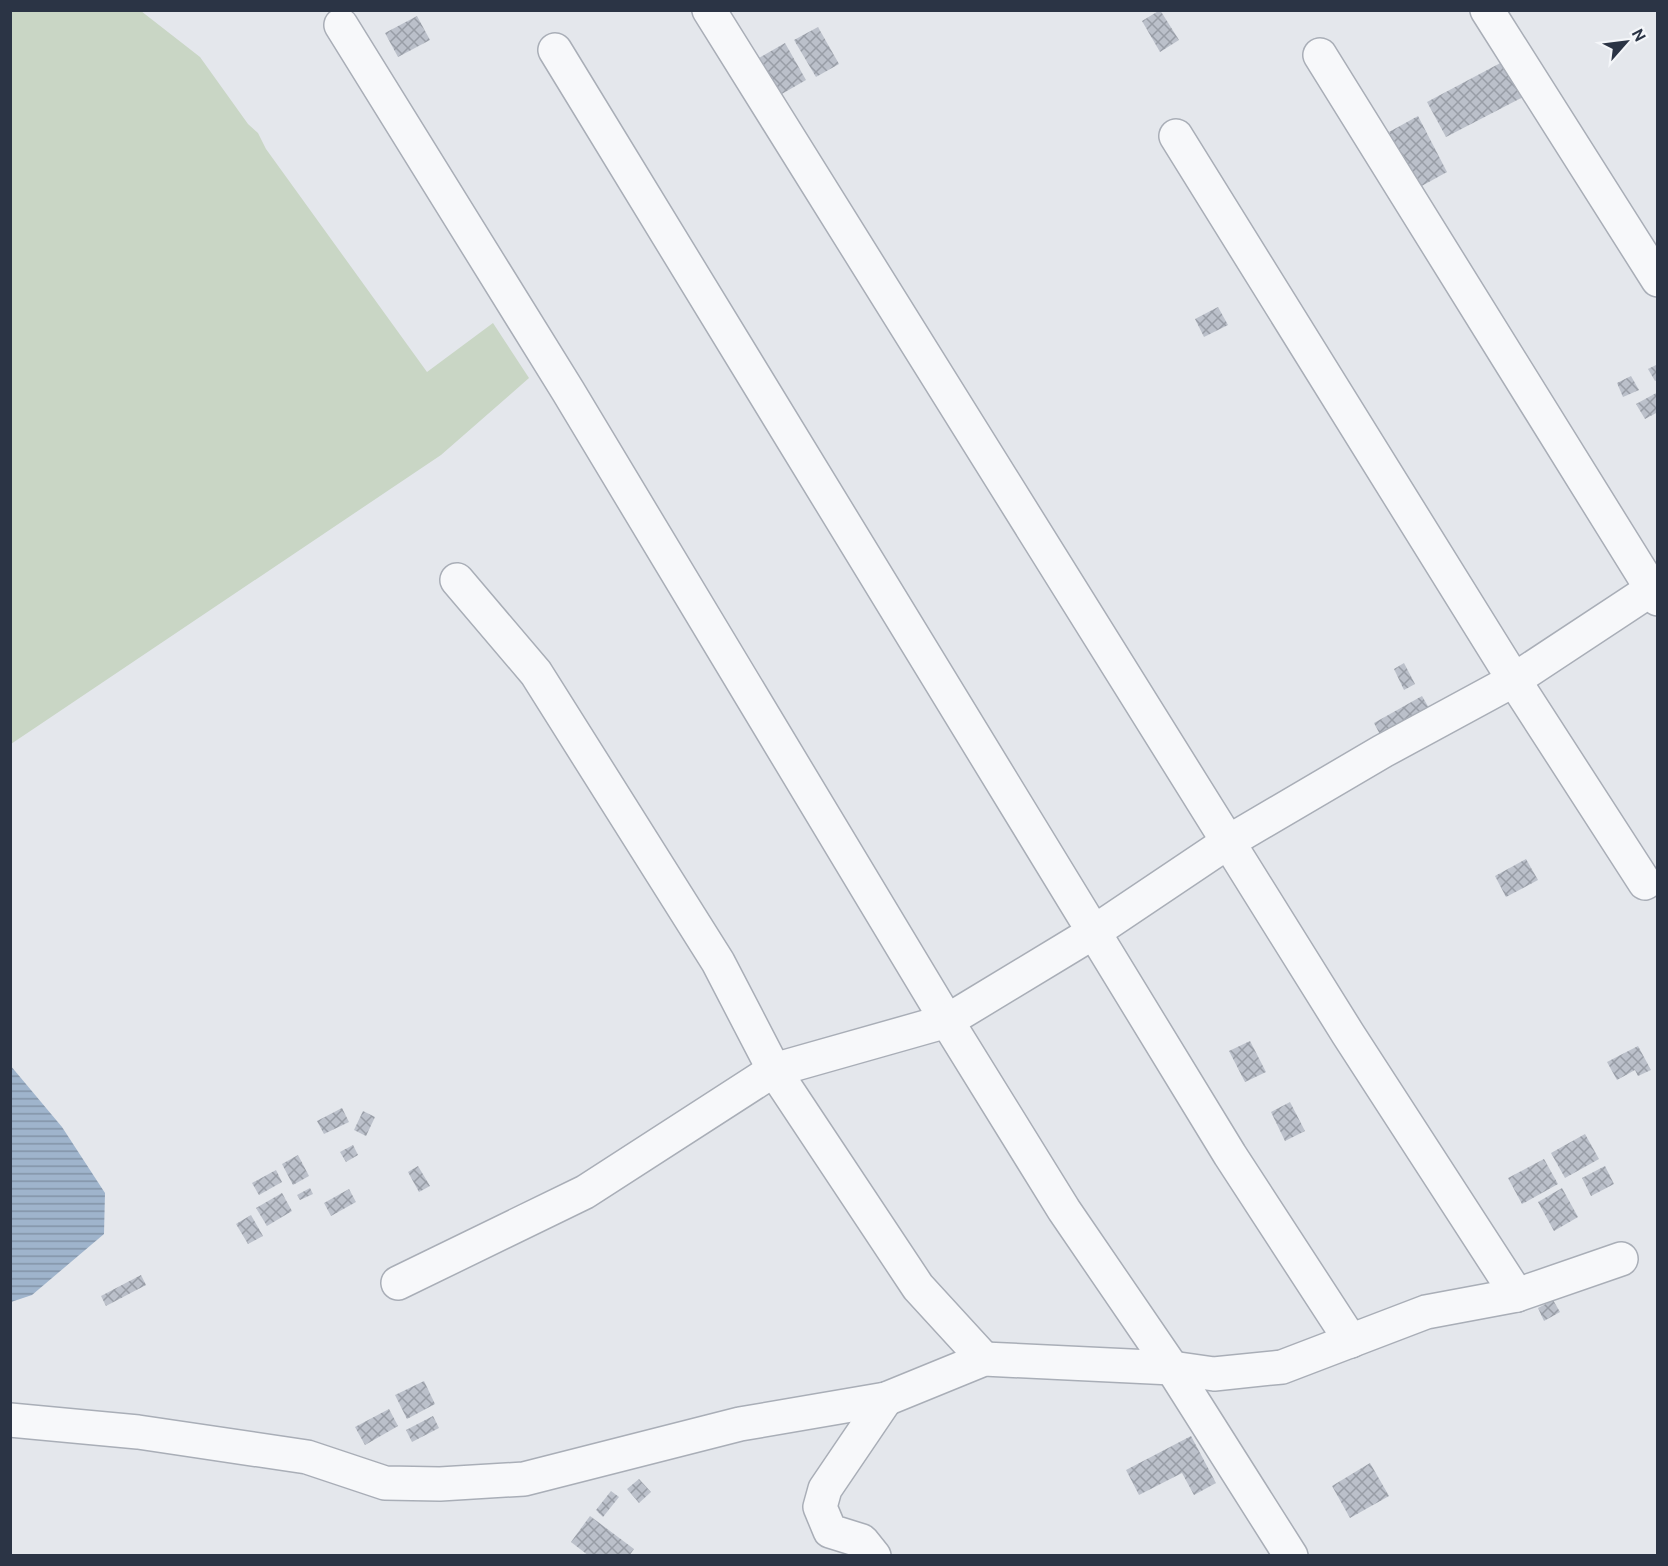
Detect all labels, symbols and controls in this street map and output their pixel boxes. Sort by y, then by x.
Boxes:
north arrow [1596,12,1656,72]
text: N [1628,26,1650,45]

